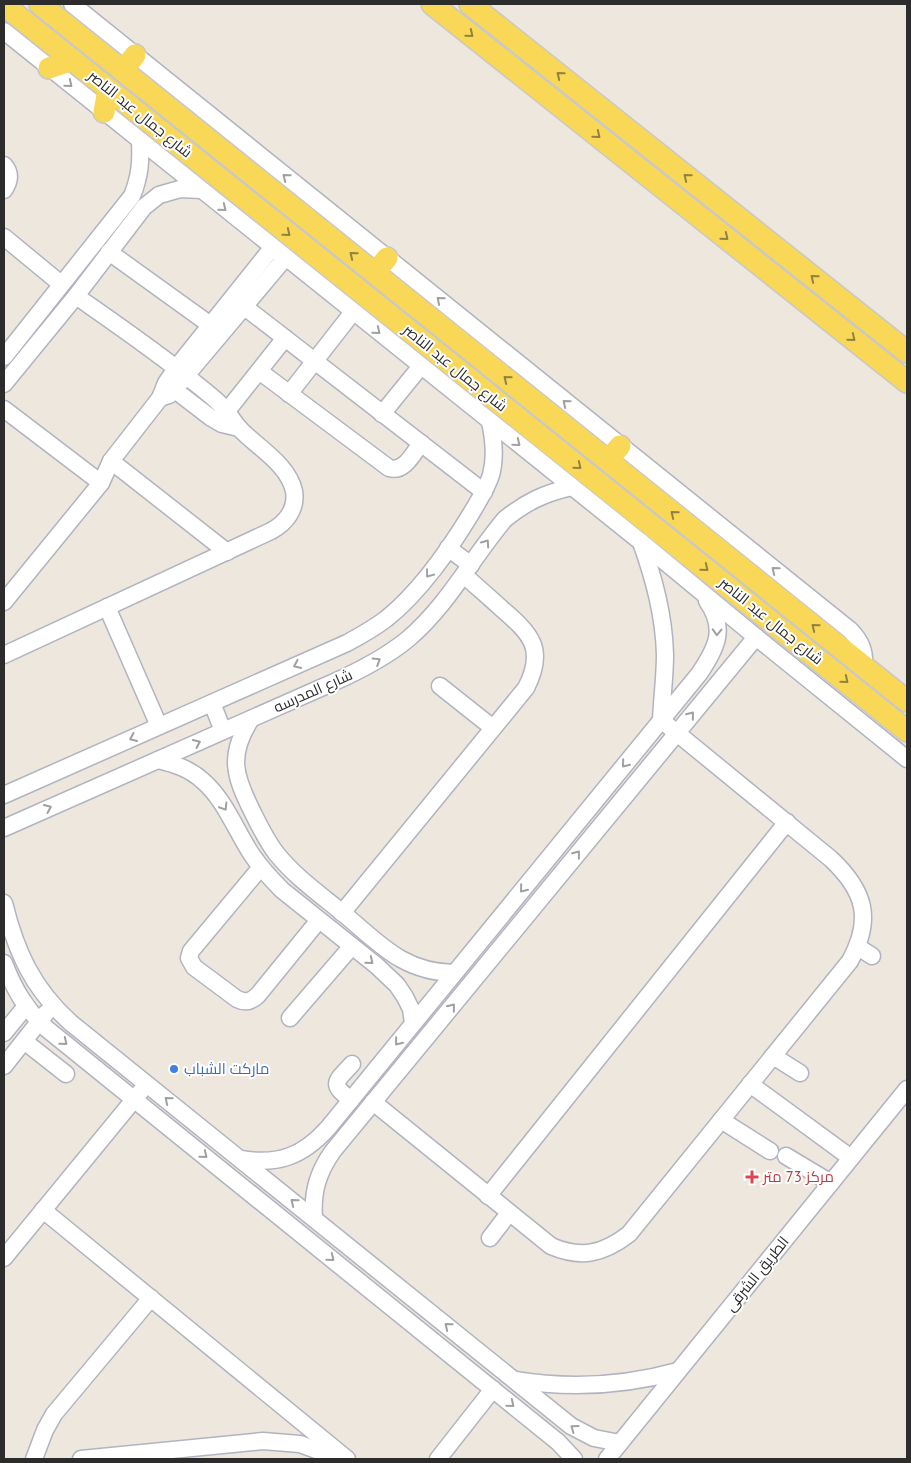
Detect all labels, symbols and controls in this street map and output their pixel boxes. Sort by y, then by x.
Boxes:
one-way arrow [464,29,473,37]
street label: شارع جمال عبد الناصر [82,65,196,163]
one-way arrow [557,73,566,81]
one-way arrow [63,78,72,86]
one-way arrow [592,130,601,139]
one-way arrow [283,174,292,182]
one-way arrow [684,174,693,182]
one-way arrow [217,202,226,211]
one-way arrow [281,228,290,236]
one-way arrow [719,231,728,240]
one-way arrow [350,253,359,261]
one-way arrow [811,275,820,283]
one-way arrow [437,298,446,306]
street label: شارع جمال عبد الناصر [397,319,511,417]
one-way arrow [371,326,380,334]
one-way arrow [846,332,855,341]
one-way arrow [504,377,513,385]
one-way arrow [563,399,572,408]
one-way arrow [511,438,520,446]
one-way arrow [572,460,581,468]
one-way arrow [671,511,680,519]
one-way arrow [481,540,489,549]
one-way arrow [699,562,708,571]
one-way arrow [426,568,434,577]
one-way arrow [772,568,781,576]
street label: شارع جمال عبد الناصر [713,572,827,670]
one-way arrow [811,623,820,632]
one-way arrow [712,629,722,637]
one-way arrow [371,657,380,667]
one-way arrow [293,659,302,670]
street label: شارع المدرسه [270,665,356,718]
one-way arrow [839,675,848,683]
one-way arrow [686,712,694,721]
one-way arrow [129,731,138,742]
one-way arrow [192,738,201,749]
one-way arrow [622,758,631,767]
one-way arrow [217,802,227,811]
one-way arrow [43,804,52,815]
one-way arrow [572,851,580,860]
one-way arrow [519,884,528,893]
one-way arrow [365,956,374,965]
one-way arrow [446,1004,454,1013]
one-way arrow [59,1037,68,1046]
one-way arrow [394,1037,403,1046]
place label: ماركت الشباب [184,1059,269,1078]
marker: ماركت الشباب [168,1063,180,1075]
one-way arrow [164,1096,173,1105]
one-way arrow [198,1150,207,1158]
place label: مركز 73 متر [762,1167,834,1186]
marker: مركز 73 متر [745,1170,759,1184]
one-way arrow [291,1199,300,1207]
street label: الطريق الشرقى [721,1232,793,1316]
one-way arrow [325,1252,334,1261]
one-way arrow [445,1323,454,1331]
one-way arrow [505,1399,514,1407]
one-way arrow [571,1425,580,1434]

